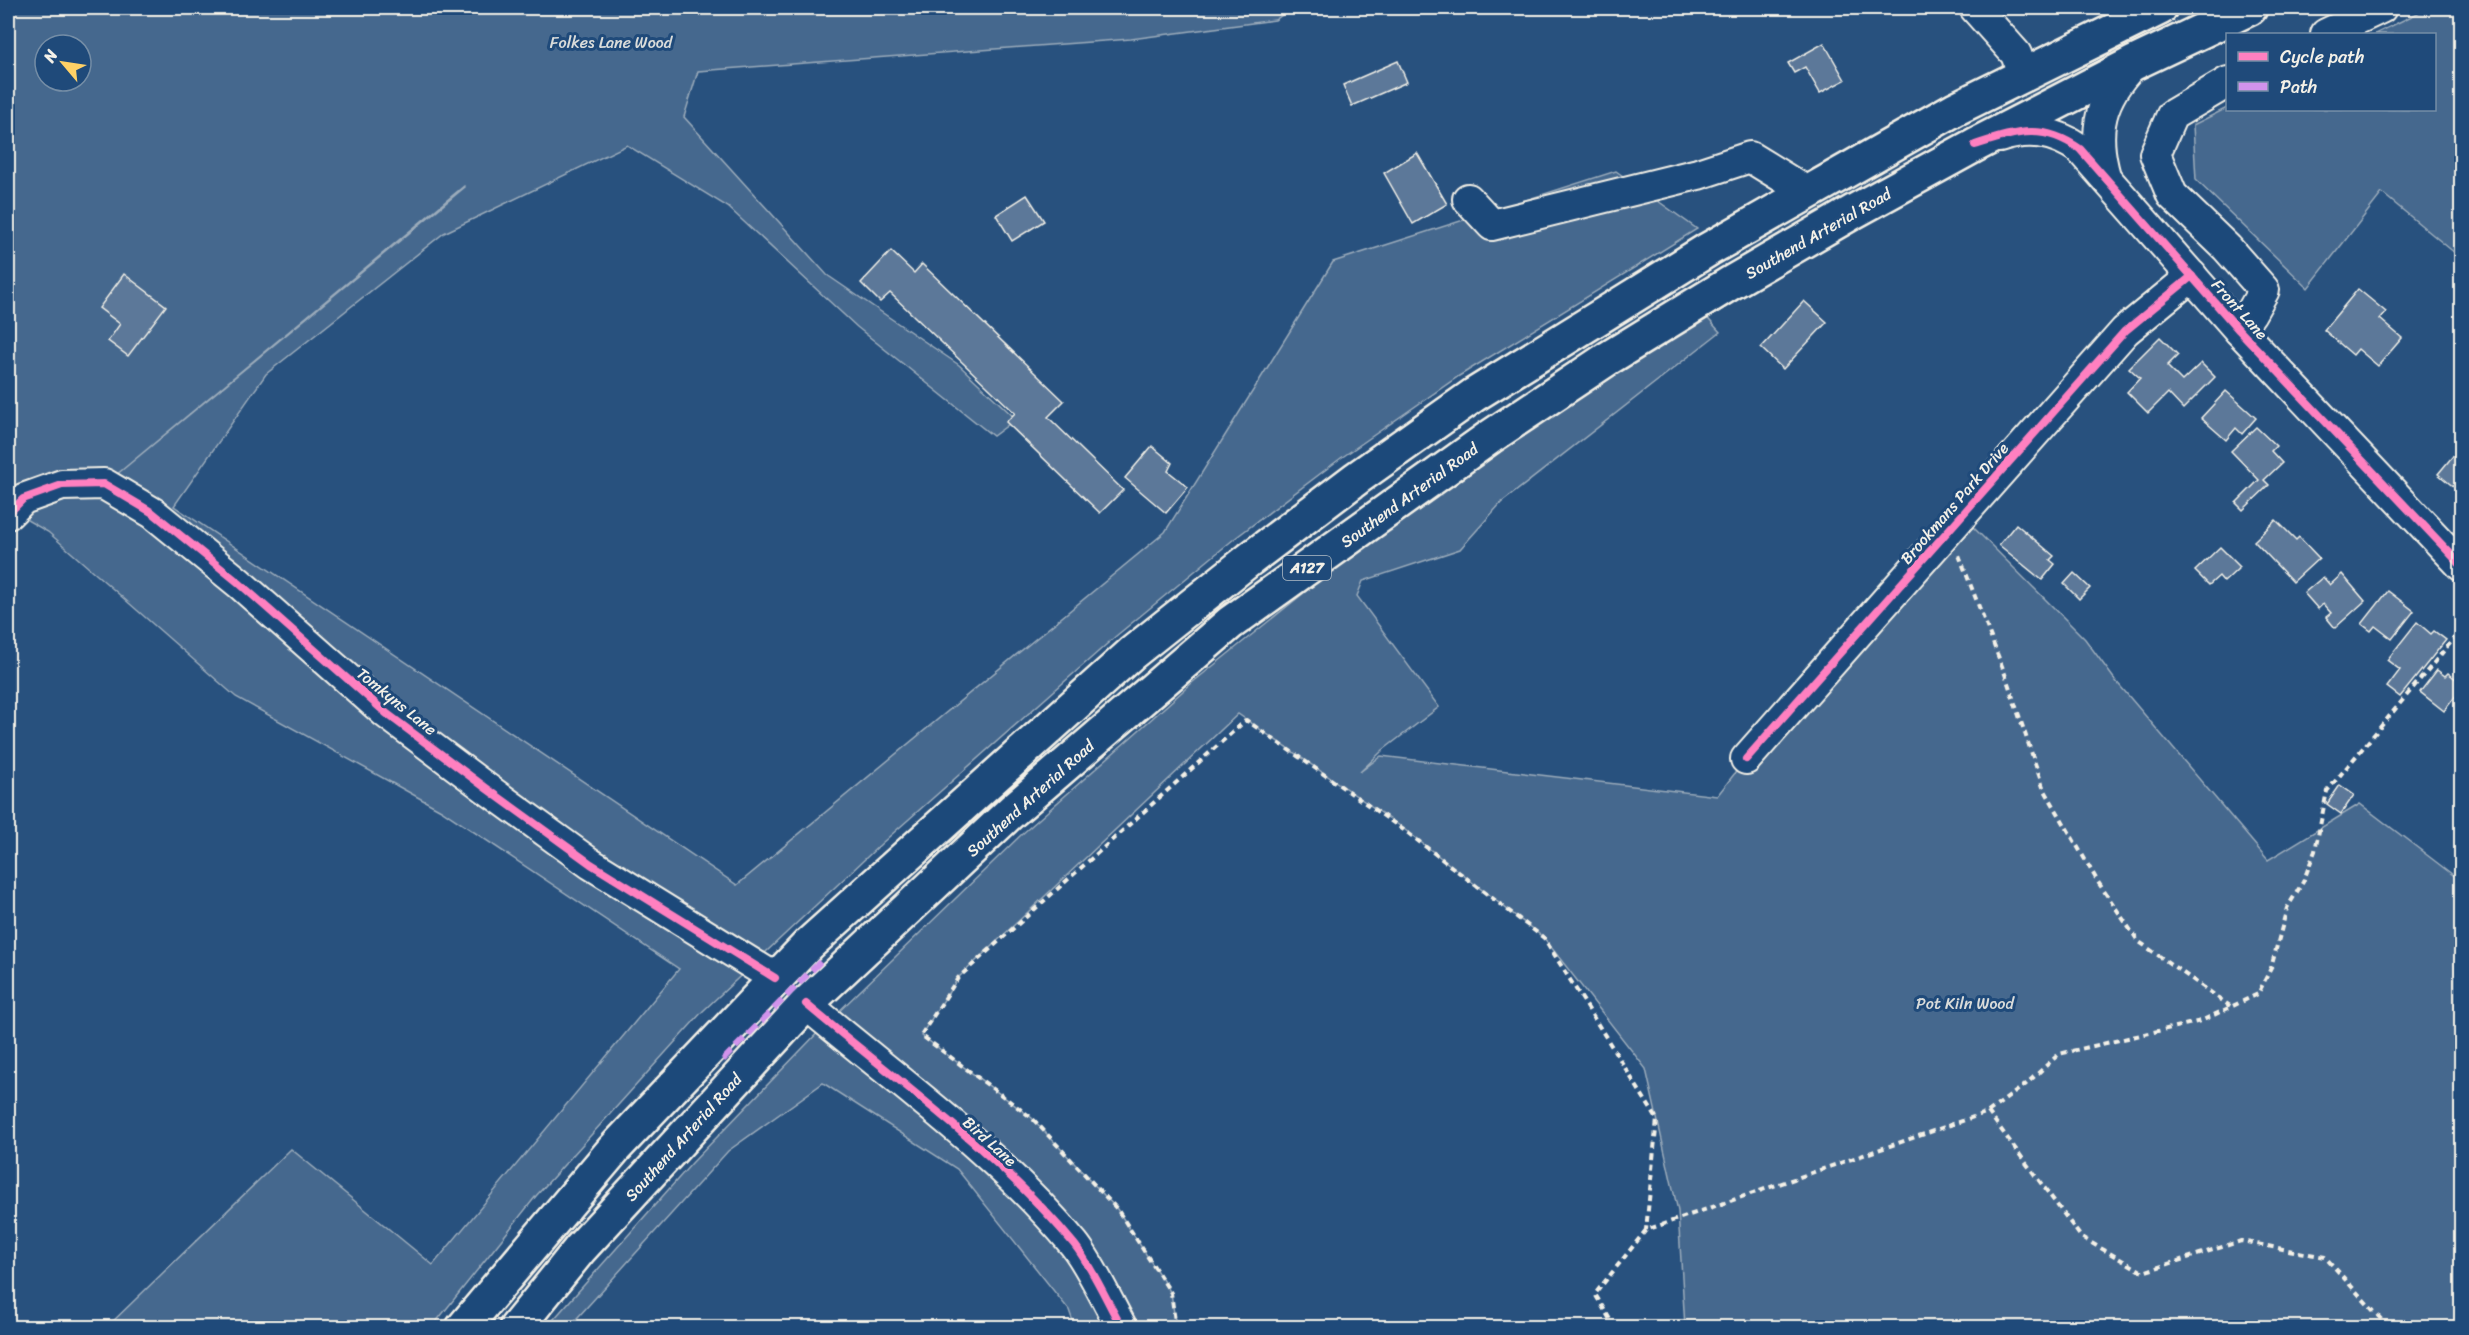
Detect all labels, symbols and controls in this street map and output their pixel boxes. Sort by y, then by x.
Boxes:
park label: Folkes Lane Wood [550,28,674,57]
north arrow [33,33,93,93]
legend [2226,33,2436,111]
text: Cycle path [2280,41,2364,73]
text: N [34,43,66,69]
text: Path [2280,71,2317,103]
street label: Southend Arterial Road [1740,179,1898,287]
street label: Front Lane [2204,272,2275,347]
street label: Southend Arterial Road [1334,434,1486,556]
street label: Brookmans Park Drive [1893,435,2016,571]
road number: A127 [1283,556,1331,580]
street label: Tomkyns Lane [350,660,444,743]
street label: Southend Arterial Road [959,731,1102,864]
park label: Pot Kiln Wood [1916,989,2015,1018]
street label: Southend Arterial Road [617,1065,750,1208]
street label: Bird Lane [956,1109,1024,1174]

